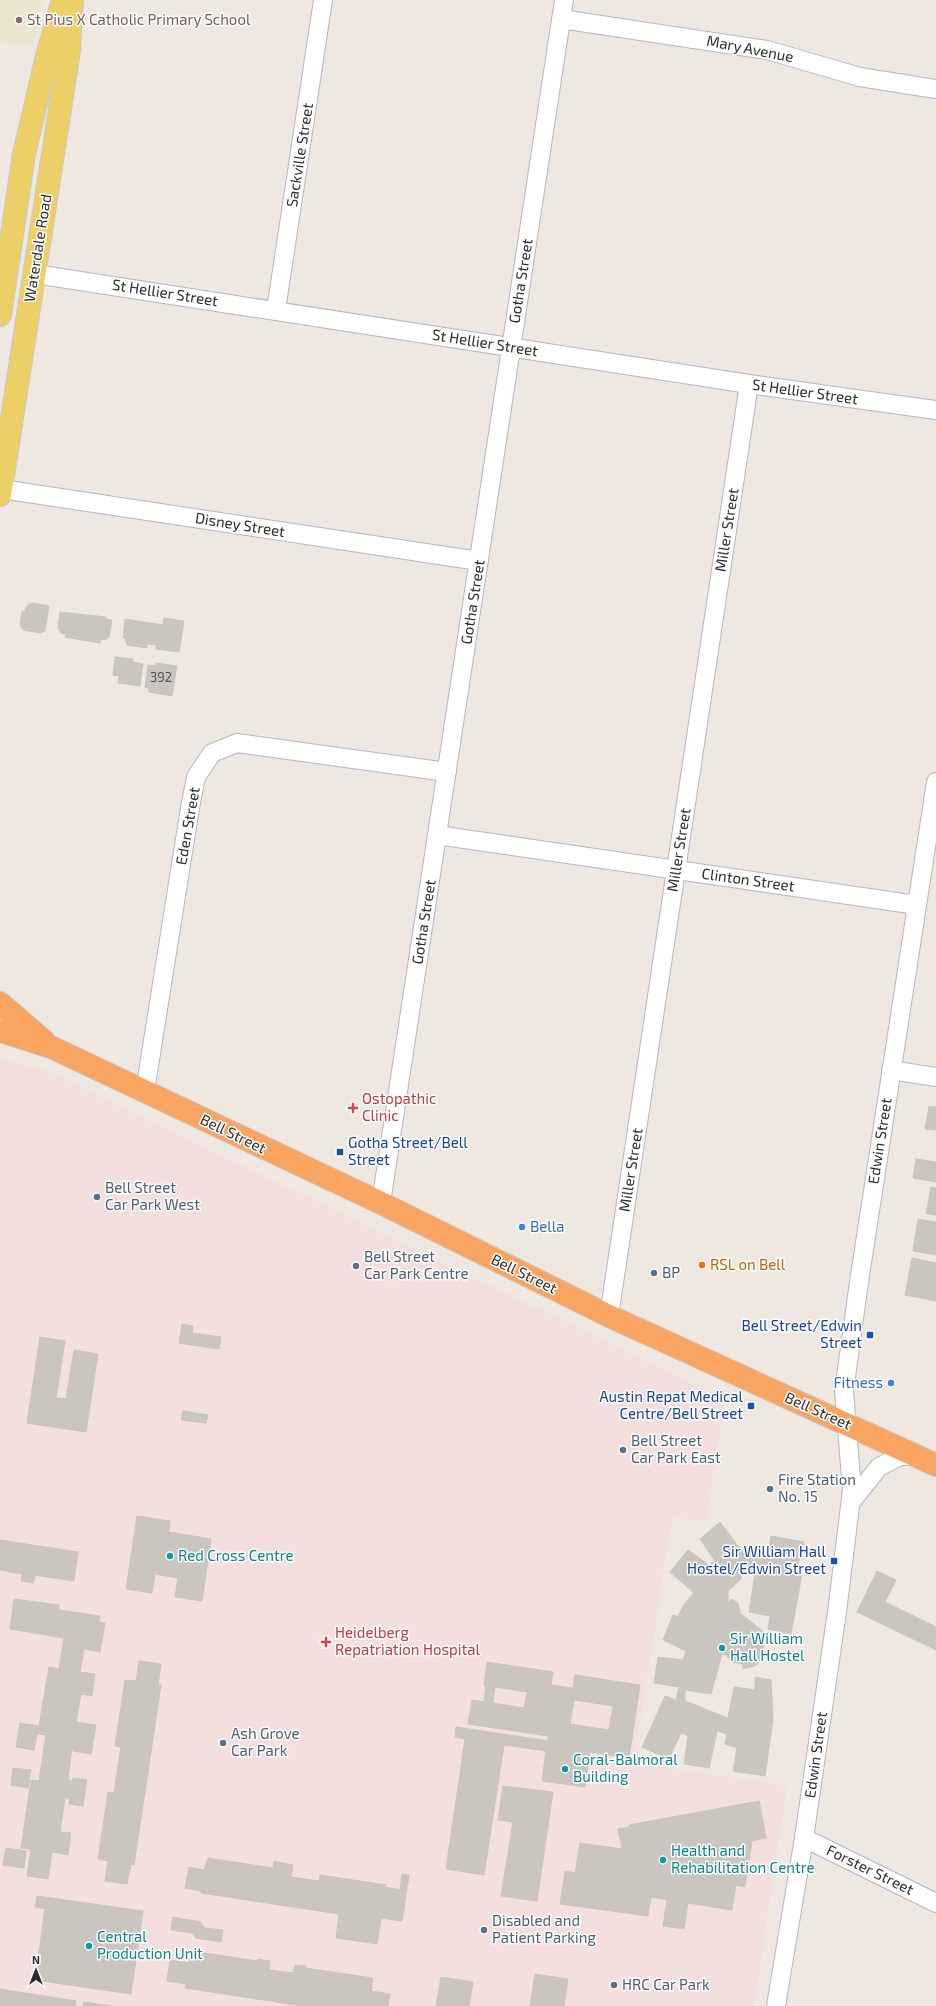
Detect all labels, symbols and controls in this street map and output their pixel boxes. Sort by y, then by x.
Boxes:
place label: St Pius X Catholic Primary School [27,10,251,28]
marker: St Pius X Catholic Primary School [14,15,24,25]
street label: Mary Avenue [705,31,795,65]
street label: Sackville Street [282,101,316,208]
street label: Waterdale Road [20,193,54,303]
street label: Gotha Street [504,237,536,325]
street label: St Hellier Street [111,275,220,309]
street label: St Hellier Street [431,325,540,359]
street label: St Hellier Street [751,375,860,407]
street label: Miller Street [711,486,742,573]
street label: Disney Street [194,508,287,540]
street label: Gotha Street [456,558,488,646]
house number: 392 [150,669,172,685]
street label: Eden Street [171,785,203,866]
street label: Miller Street [663,806,694,893]
street label: Clinton Street [701,864,796,894]
street label: Gotha Street [407,878,439,966]
place label: Ostopathic Clinic [362,1089,436,1124]
street label: Edwin Street [863,1096,895,1185]
marker: Ostopathic Clinic [347,1102,359,1114]
street label: Bell Street [198,1109,270,1157]
street label: Miller Street [615,1126,646,1213]
place label: Gotha Street/Bell Street [348,1133,468,1168]
marker: Gotha Street/Bell Street [335,1147,345,1157]
place label: Bell Street Car Park West [105,1178,200,1213]
marker: Bell Street Car Park West [92,1192,102,1202]
place label: Bella [530,1217,565,1235]
marker: Bella [517,1222,527,1232]
place label: Bell Street Car Park Centre [364,1247,469,1282]
street label: Bell Street [489,1249,561,1297]
place label: RSL on Bell [710,1255,786,1273]
marker: RSL on Bell [697,1260,707,1270]
marker: Bell Street Car Park Centre [351,1261,361,1271]
place label: BP [662,1263,680,1281]
marker: BP [649,1268,659,1278]
place label: Bell Street/Edwin Street [742,1316,862,1351]
marker: Bell Street/Edwin Street [865,1330,875,1340]
place label: Fitness [833,1373,883,1391]
marker: Fitness [886,1378,896,1388]
place label: Austin Repat Medical Centre/Bell Street [599,1387,744,1422]
street label: Bell Street [782,1387,855,1433]
marker: Austin Repat Medical Centre/Bell Street [746,1401,756,1411]
place label: Bell Street Car Park East [631,1431,721,1466]
marker: Bell Street Car Park East [618,1445,628,1455]
place label: Fire Station No. 15 [778,1470,856,1505]
marker: Fire Station No. 15 [765,1484,775,1494]
place label: Sir William Hall Hostel/Edwin Street [687,1542,827,1577]
place label: Red Cross Centre [178,1546,294,1564]
marker: Red Cross Centre [165,1551,175,1561]
marker: Sir William Hall Hostel/Edwin Street [829,1556,839,1566]
place label: Heidelberg Repatriation Hospital [335,1623,480,1658]
place label: Sir William Hall Hostel [730,1629,805,1664]
marker: Heidelberg Repatriation Hospital [320,1636,332,1648]
marker: Sir William Hall Hostel [717,1643,727,1653]
street label: Edwin Street [800,1710,830,1799]
place label: Ash Grove Car Park [231,1724,300,1759]
marker: Ash Grove Car Park [218,1738,228,1748]
place label: Coral-Balmoral Building [573,1750,678,1785]
marker: Coral-Balmoral Building [560,1764,570,1774]
street label: Forster Street [824,1840,917,1898]
place label: Health and Rehabilitation Centre [671,1841,815,1876]
marker: Health and Rehabilitation Centre [658,1855,668,1865]
place label: Disabled and Patient Parking [492,1911,596,1946]
marker: Disabled and Patient Parking [479,1925,489,1935]
place label: Central Production Unit [97,1927,203,1962]
marker: Central Production Unit [84,1941,94,1951]
north arrow [16,1950,56,1990]
text: N [32,1953,40,1966]
place label: HRC Car Park [622,1975,710,1993]
marker: HRC Car Park [609,1980,619,1990]

